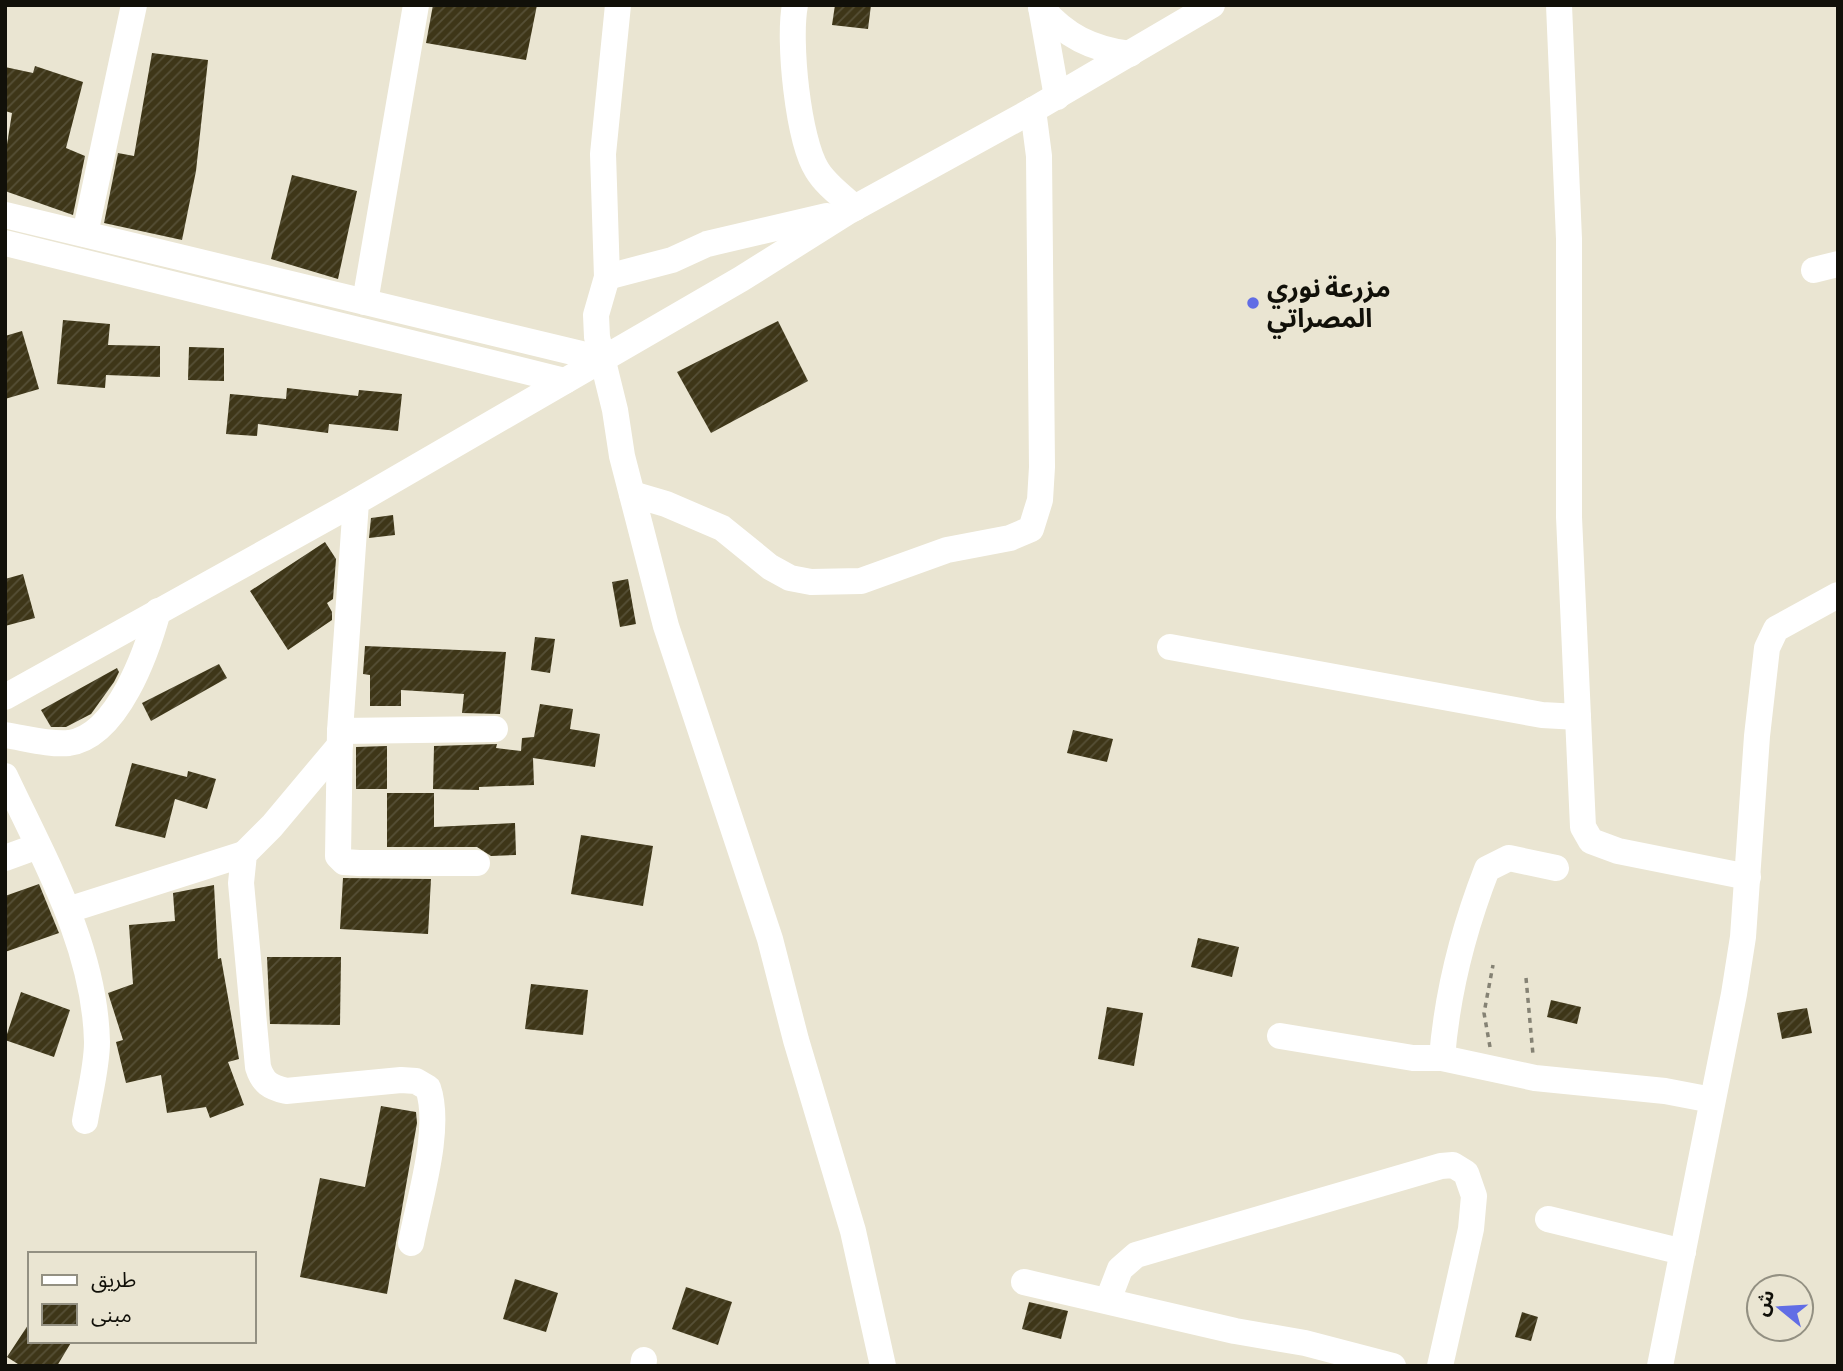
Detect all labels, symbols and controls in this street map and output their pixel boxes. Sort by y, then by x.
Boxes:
place label: مزرعة نوري المصراتي [1267,274,1391,339]
marker: مزرعة نوري المصراتي [1245,295,1261,311]
legend [28,1252,256,1343]
text: طريق [91,1268,136,1293]
north arrow [1745,1273,1815,1343]
text: ش [1750,1287,1780,1319]
text: مبنى [91,1303,132,1328]

